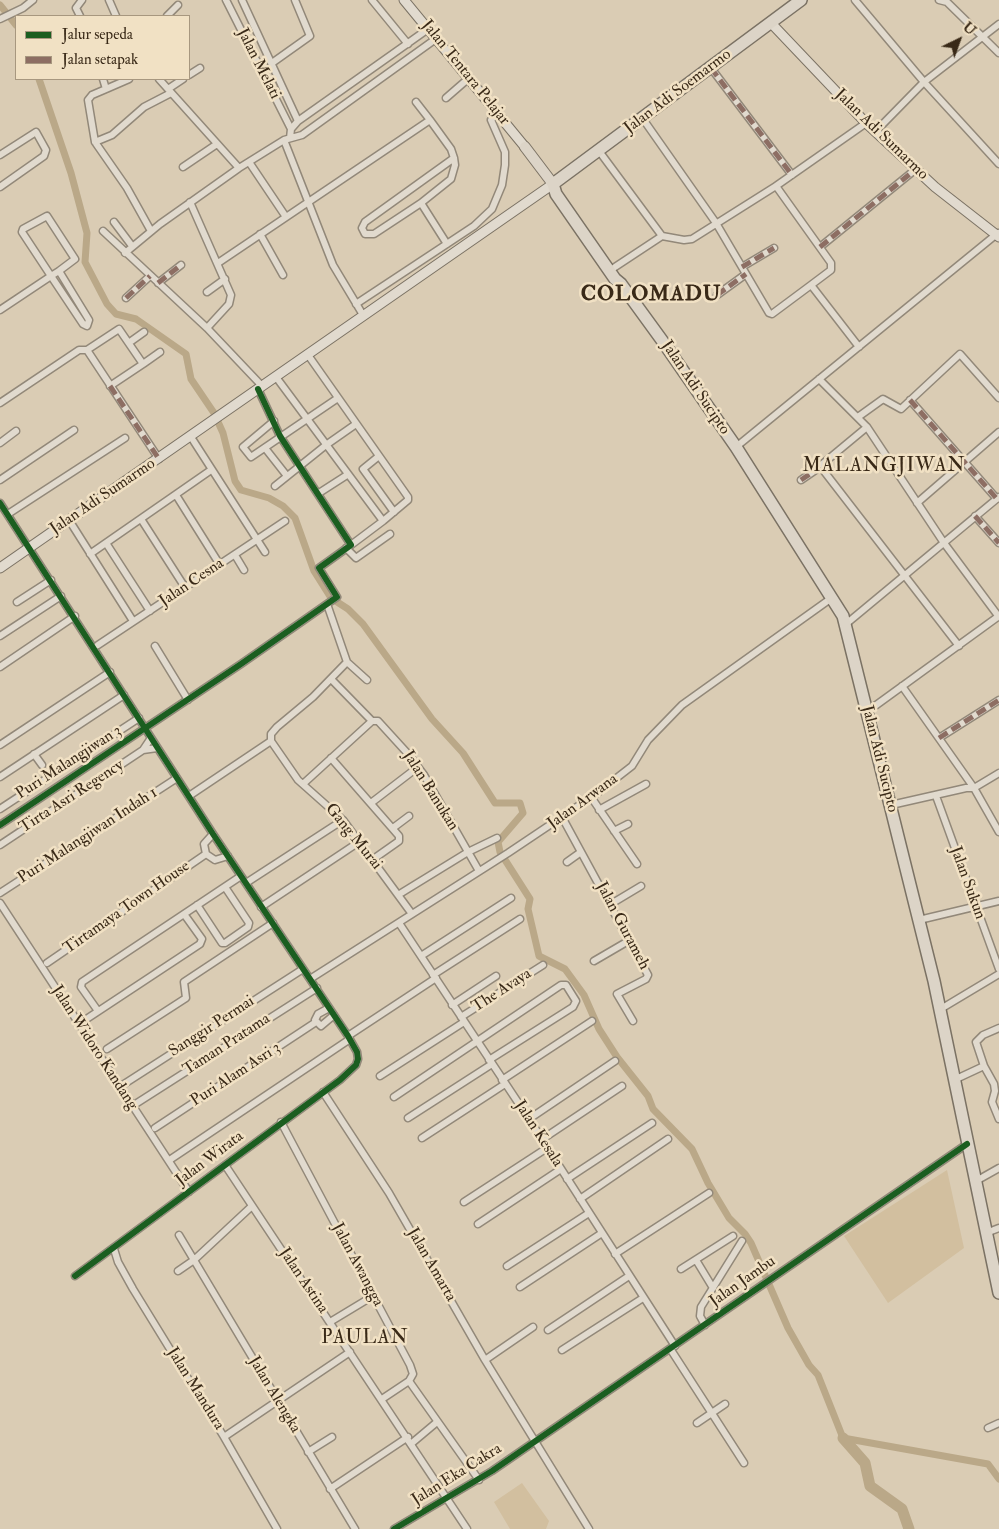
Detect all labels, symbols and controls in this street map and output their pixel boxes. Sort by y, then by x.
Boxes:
legend [15,15,190,80]
north arrow [934,15,984,65]
street label: Jalan Tentara Pelajar [417,16,513,130]
text: U [959,18,979,39]
text: Jalur sepeda [62,25,133,44]
street label: Jalan Melati [232,25,284,103]
street label: Jalan Adi Soemarmo [621,46,735,138]
text: Jalan setapak [62,50,138,69]
street label: Jalan Adi Sumarmo [830,85,932,185]
district label: COLOMADU [580,282,722,308]
street label: Jalan Adi Sucipto [656,337,734,439]
street label: Jalan Adi Sumarmo [47,455,159,539]
district label: MALANGJIWAN [801,456,967,478]
street label: Jalan Cesna [156,554,228,612]
street label: Jalan Adi Sucipto [856,704,902,814]
street label: Puri Malangjiwan 3 [13,722,125,804]
street label: Jalan Banukan [398,747,462,835]
street label: Tirta Asri Regency [16,756,128,838]
street label: Jalan Arwana [544,770,622,834]
street label: Puri Malangjiwan Indah 1 [15,784,161,888]
street label: Gang Murai [320,800,386,874]
street label: Jalan Sukun [945,844,989,922]
street label: Tirtamaya Town House [60,857,194,959]
street label: Jalan Gurameh [591,879,653,973]
street label: The Avaya [469,965,535,1017]
street label: Jalan Widoro Kandang [47,982,141,1114]
street label: Sanggir Permai [166,992,258,1062]
street label: Taman Pratama [180,1010,274,1080]
street label: Puri Alam Asri 3 [187,1039,285,1111]
street label: Jalan Kesala [509,1097,567,1171]
street label: Jalan Wirata [172,1127,248,1191]
street label: Jalan Awangga [327,1220,387,1310]
street label: Jalan Amarta [402,1225,460,1305]
street label: Jalan Astina [274,1245,332,1317]
street label: Jalan Jambu [706,1252,780,1312]
district label: PAULAN [321,1328,409,1350]
street label: Jalan Mandura [162,1344,228,1434]
street label: Jalan Alengka [244,1353,304,1437]
street label: Jalan Eka Cakra [408,1440,506,1510]

